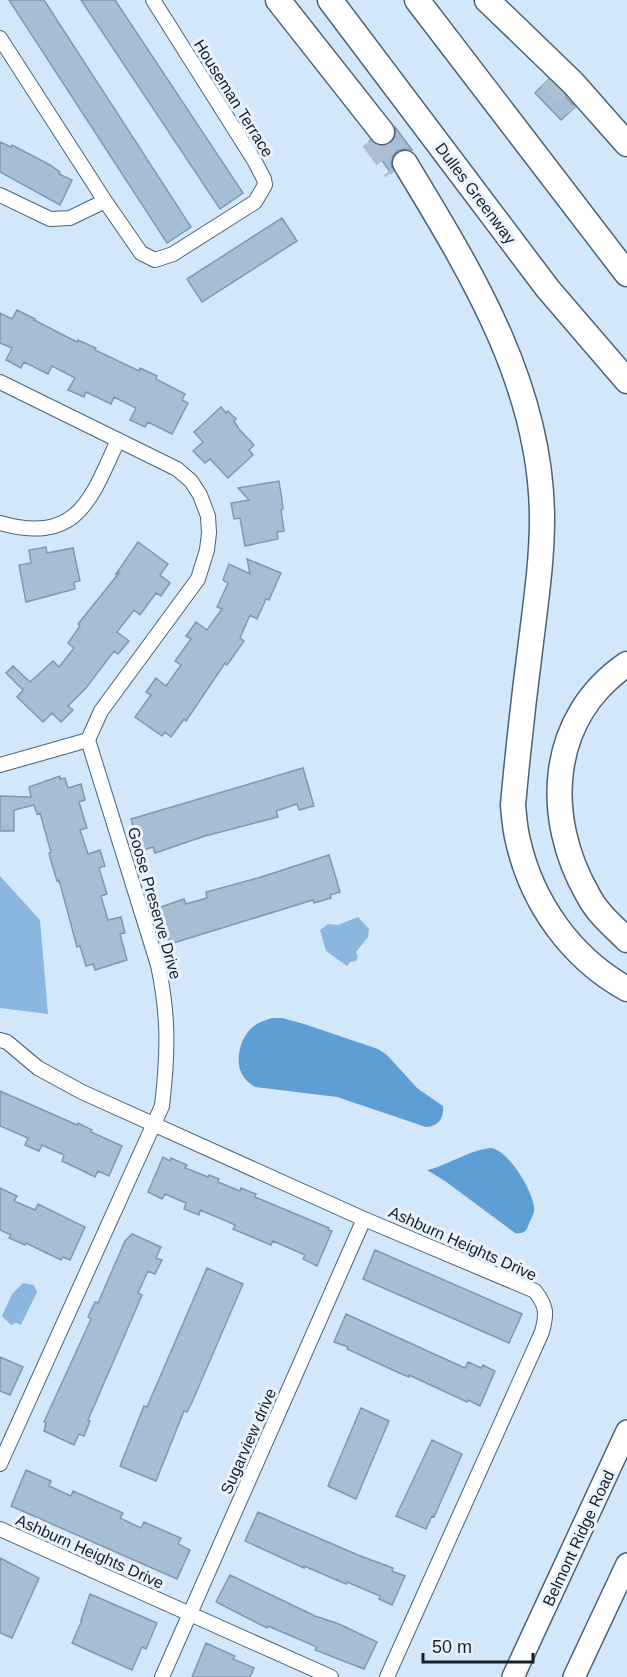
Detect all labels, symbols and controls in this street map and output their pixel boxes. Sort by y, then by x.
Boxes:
street label: Houseman Terrace [191,37,277,160]
street label: Dulles Greenway [432,140,519,247]
street label: Goose Preserve Drive [125,825,184,981]
street label: Ashburn Heights Drive [386,1203,539,1284]
street label: Sugarview drive [218,1386,279,1497]
street label: Belmont Ridge Road [540,1468,617,1609]
street label: Ashburn Heights Drive [13,1511,166,1592]
scale bar [423,1626,532,1664]
text: 50 m [432,1637,472,1657]

